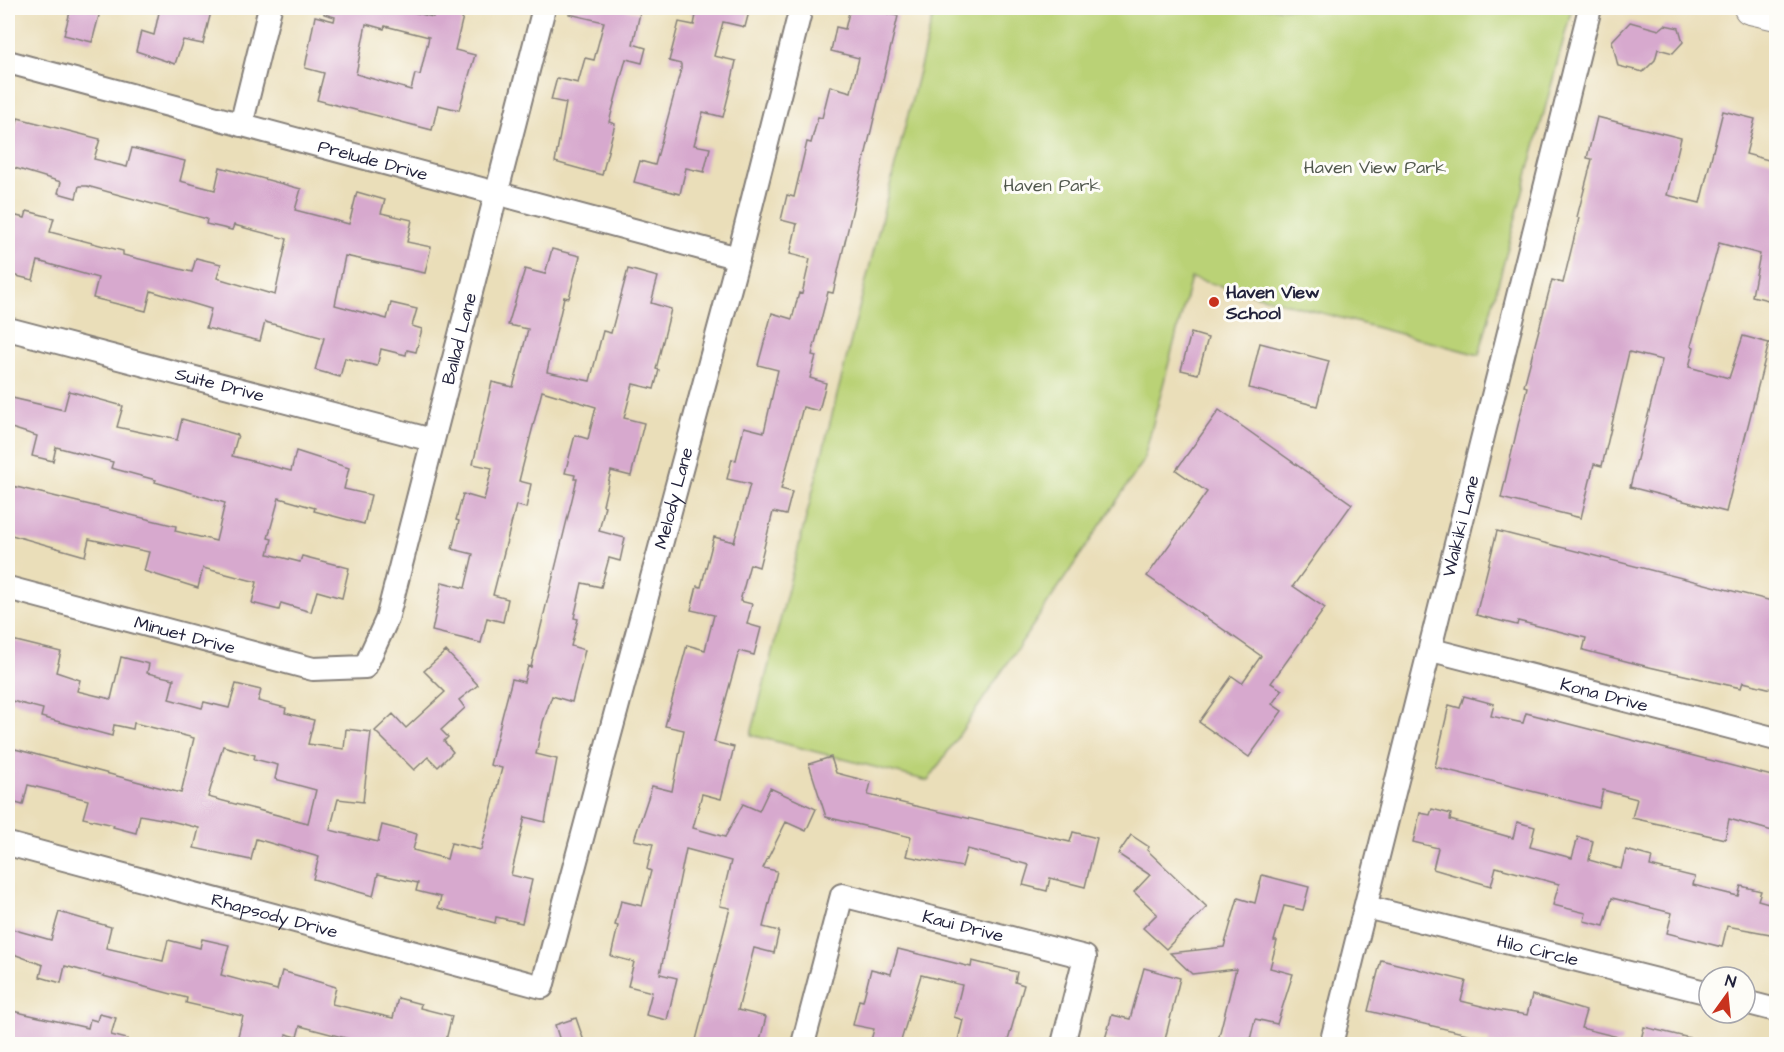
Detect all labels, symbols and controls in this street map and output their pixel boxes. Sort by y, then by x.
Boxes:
street label: Prelude Drive [315,134,431,187]
park label: Haven View Park [1304,155,1446,180]
park label: Haven Park [1004,173,1100,198]
place label: Haven View School [1225,280,1320,326]
street label: Ballad Lane [436,290,483,387]
marker: Haven View School [1207,295,1221,309]
street label: Suite Drive [172,361,267,409]
street label: Melody Lane [648,444,700,552]
street label: Waikiki Lane [1436,472,1486,580]
street label: Minuet Drive [132,610,238,661]
street label: Kona Drive [1558,672,1651,718]
street label: Rhapsody Drive [208,887,341,945]
street label: Kaui Drive [920,904,1006,949]
street label: Hilo Circle [1494,928,1581,973]
north arrow [1697,965,1757,1025]
text: N [1723,970,1738,993]

